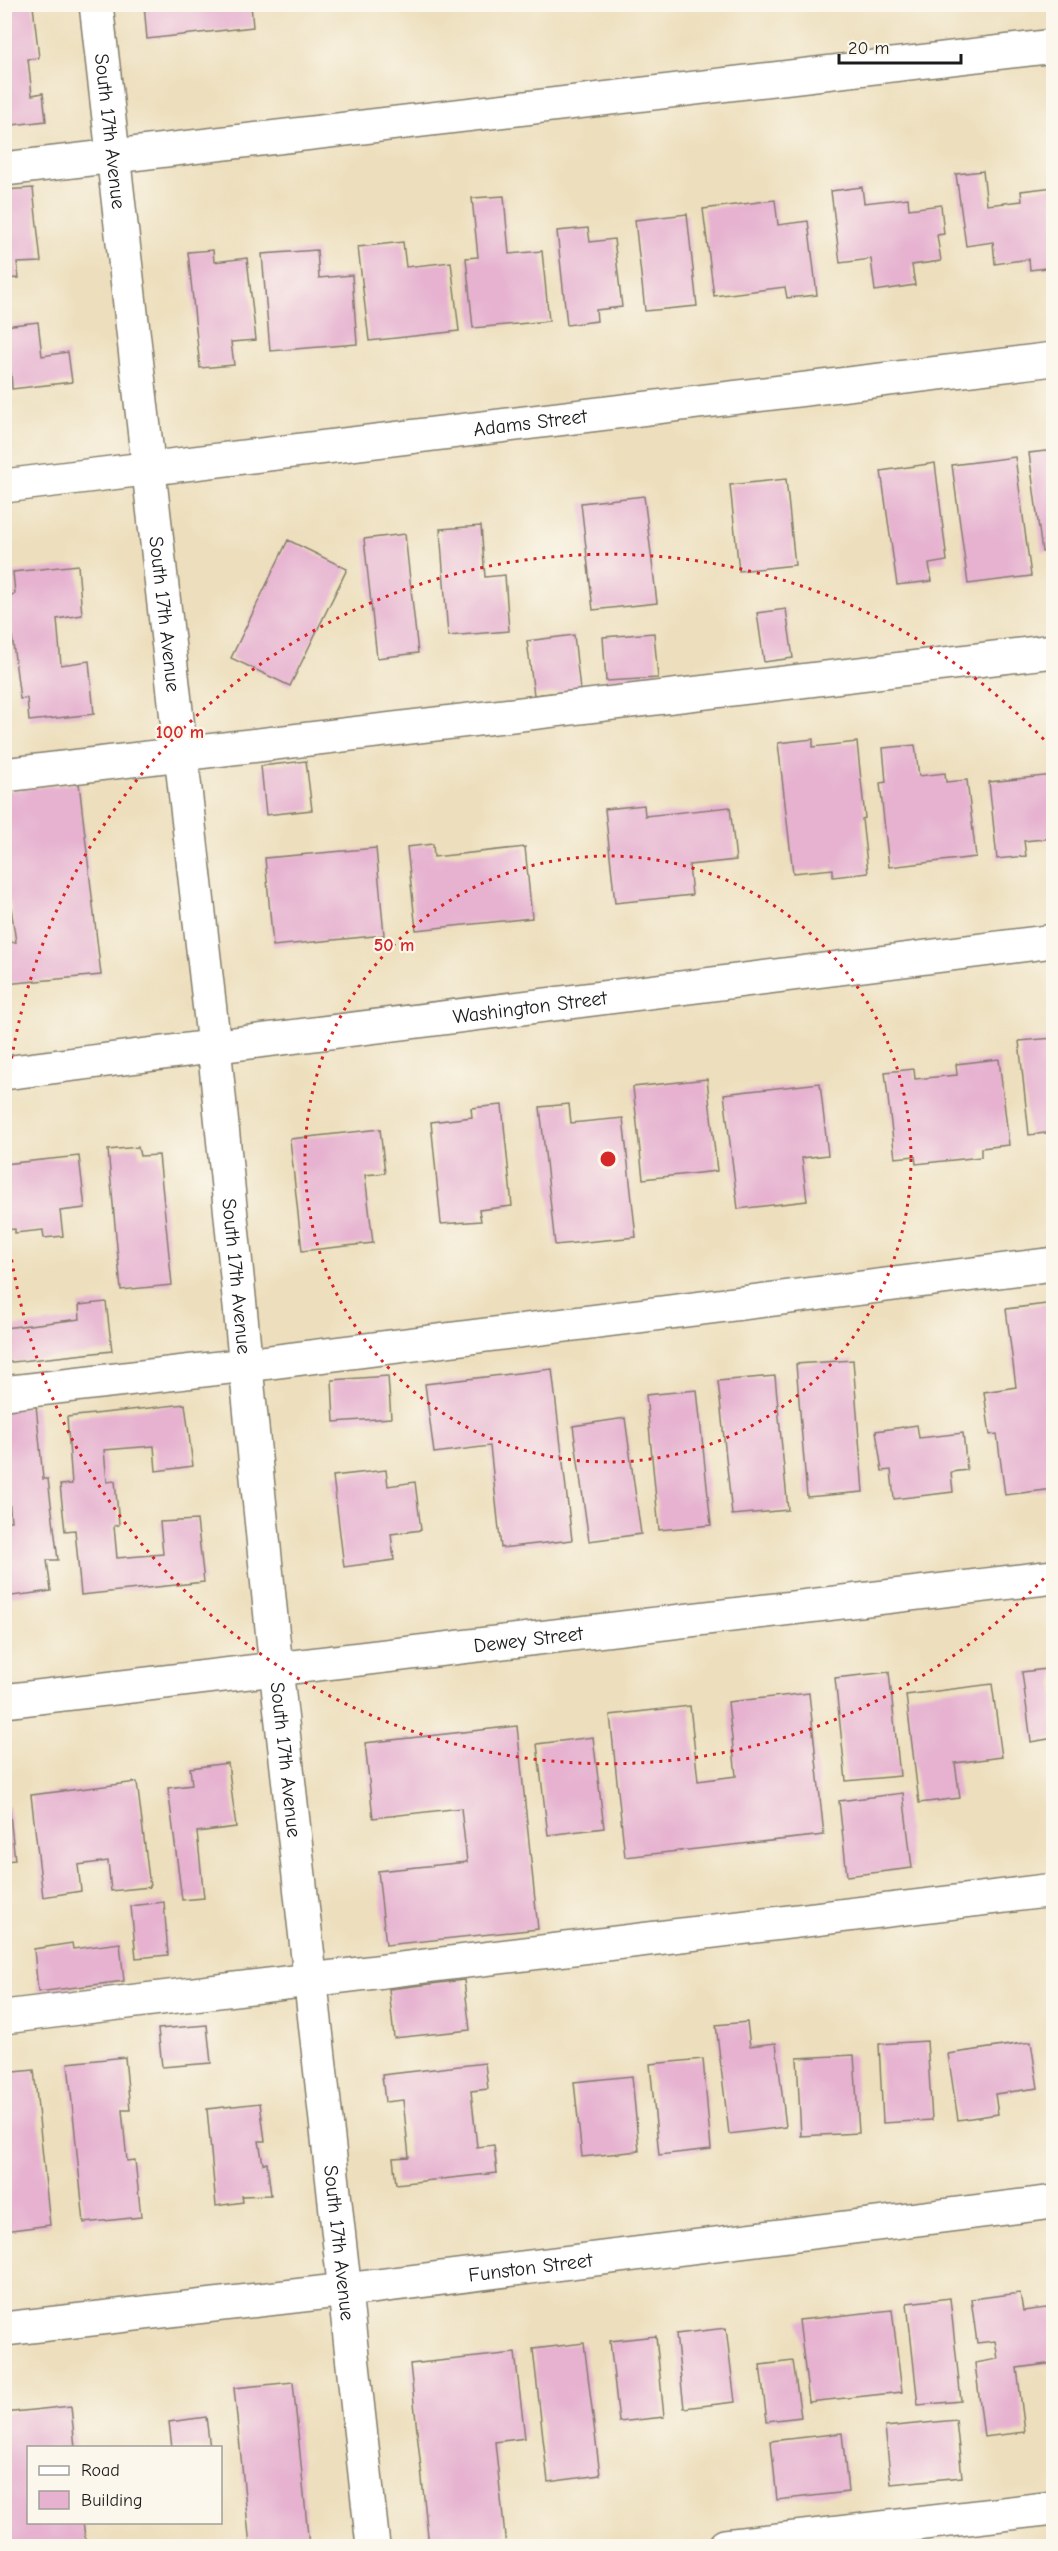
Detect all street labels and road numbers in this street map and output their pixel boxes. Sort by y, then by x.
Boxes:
street label: South 17th Avenue [90,52,131,210]
street label: Adams Street [472,404,590,441]
street label: South 17th Avenue [145,535,185,693]
street label: Washington Street [451,986,610,1028]
street label: South 17th Avenue [218,1197,256,1355]
street label: Dewey Street [472,1621,586,1657]
street label: South 17th Avenue [266,1681,306,1839]
street label: South 17th Avenue [319,2164,360,2322]
street label: Funston Street [467,2248,595,2286]

